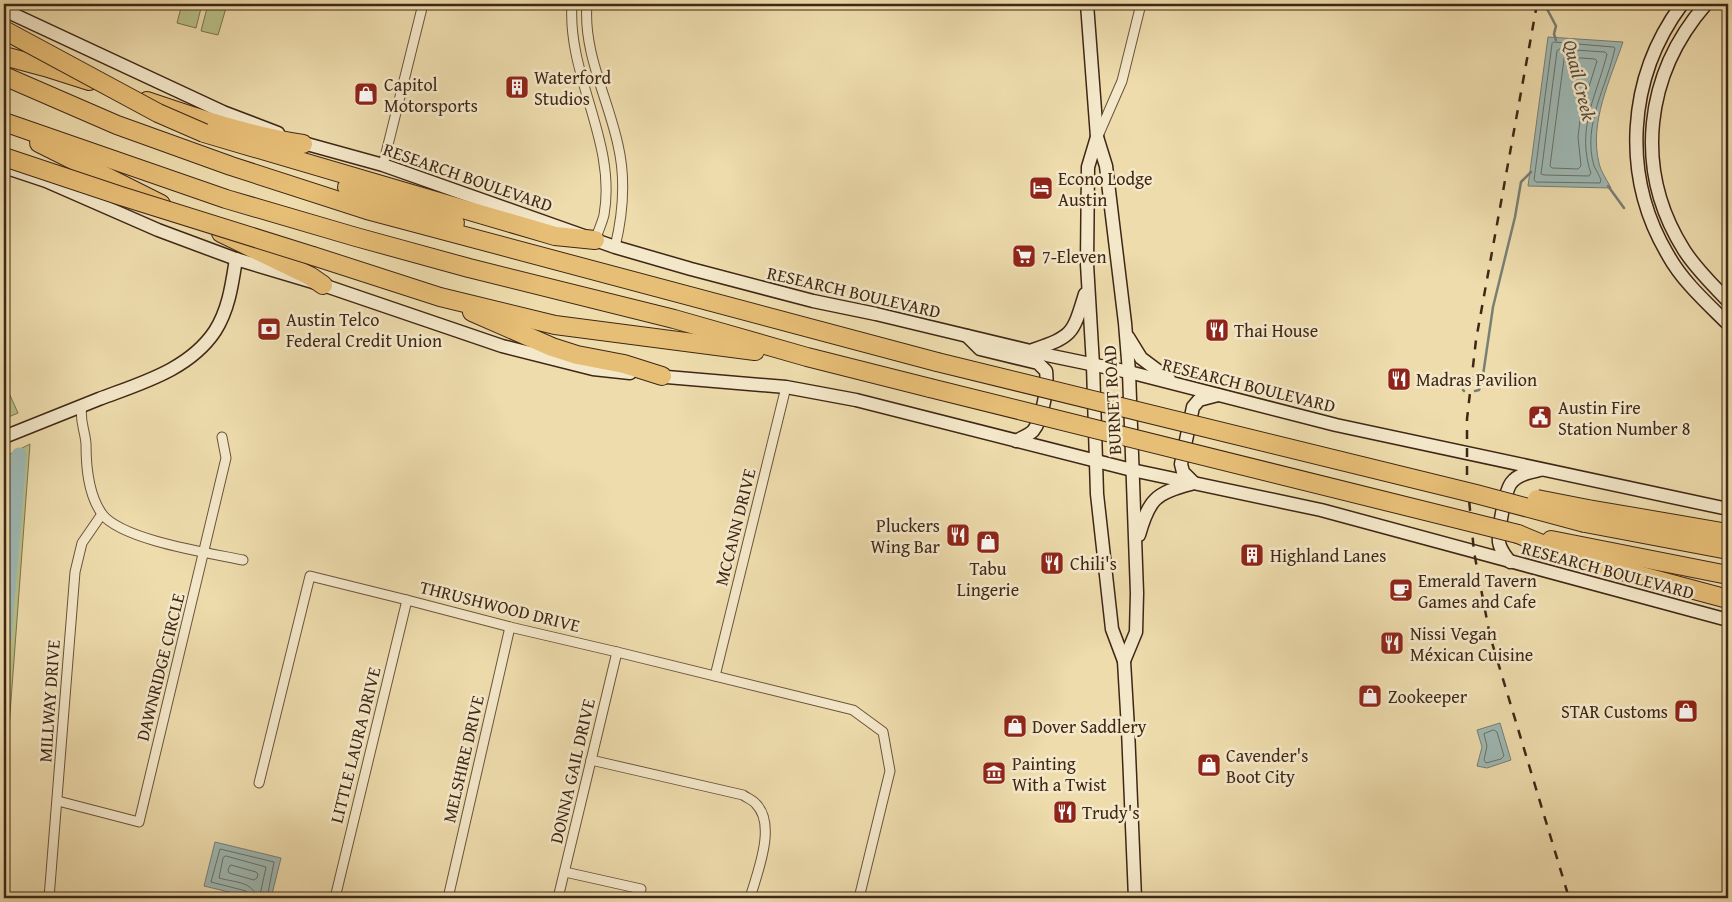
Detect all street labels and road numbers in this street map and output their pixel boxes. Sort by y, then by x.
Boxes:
street label: RESEARCH BOULEVARD [380,135,556,219]
street label: RESEARCH BOULEVARD [765,259,944,325]
street label: BURNET ROAD [1096,344,1128,456]
street label: RESEARCH BOULEVARD [1160,350,1338,420]
street label: MCCANN DRIVE [707,466,763,588]
street label: RESEARCH BOULEVARD [1519,534,1697,606]
street label: THRUSHWOOD DRIVE [417,573,583,639]
street label: DAWNRIDGE CIRCLE [129,590,191,744]
street label: MILLWAY DRIVE [31,639,67,763]
street label: LITTLE LAURA DRIVE [323,664,387,826]
street label: MELSHIRE DRIVE [435,693,491,825]
street label: DONNA GAIL DRIVE [542,696,602,846]

